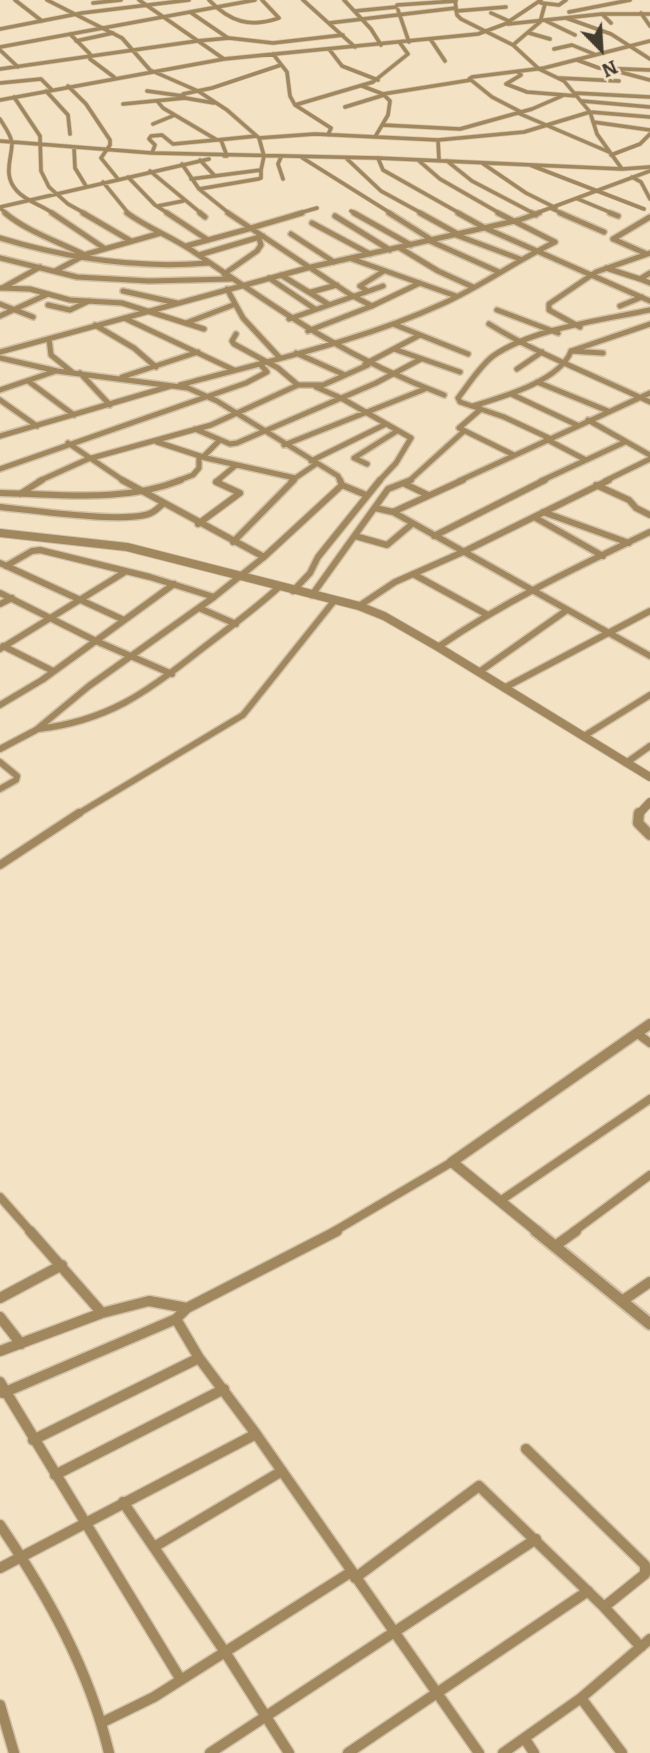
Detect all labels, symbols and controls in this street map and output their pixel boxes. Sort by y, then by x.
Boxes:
north arrow [566,14,636,84]
text: N [598,55,621,82]

